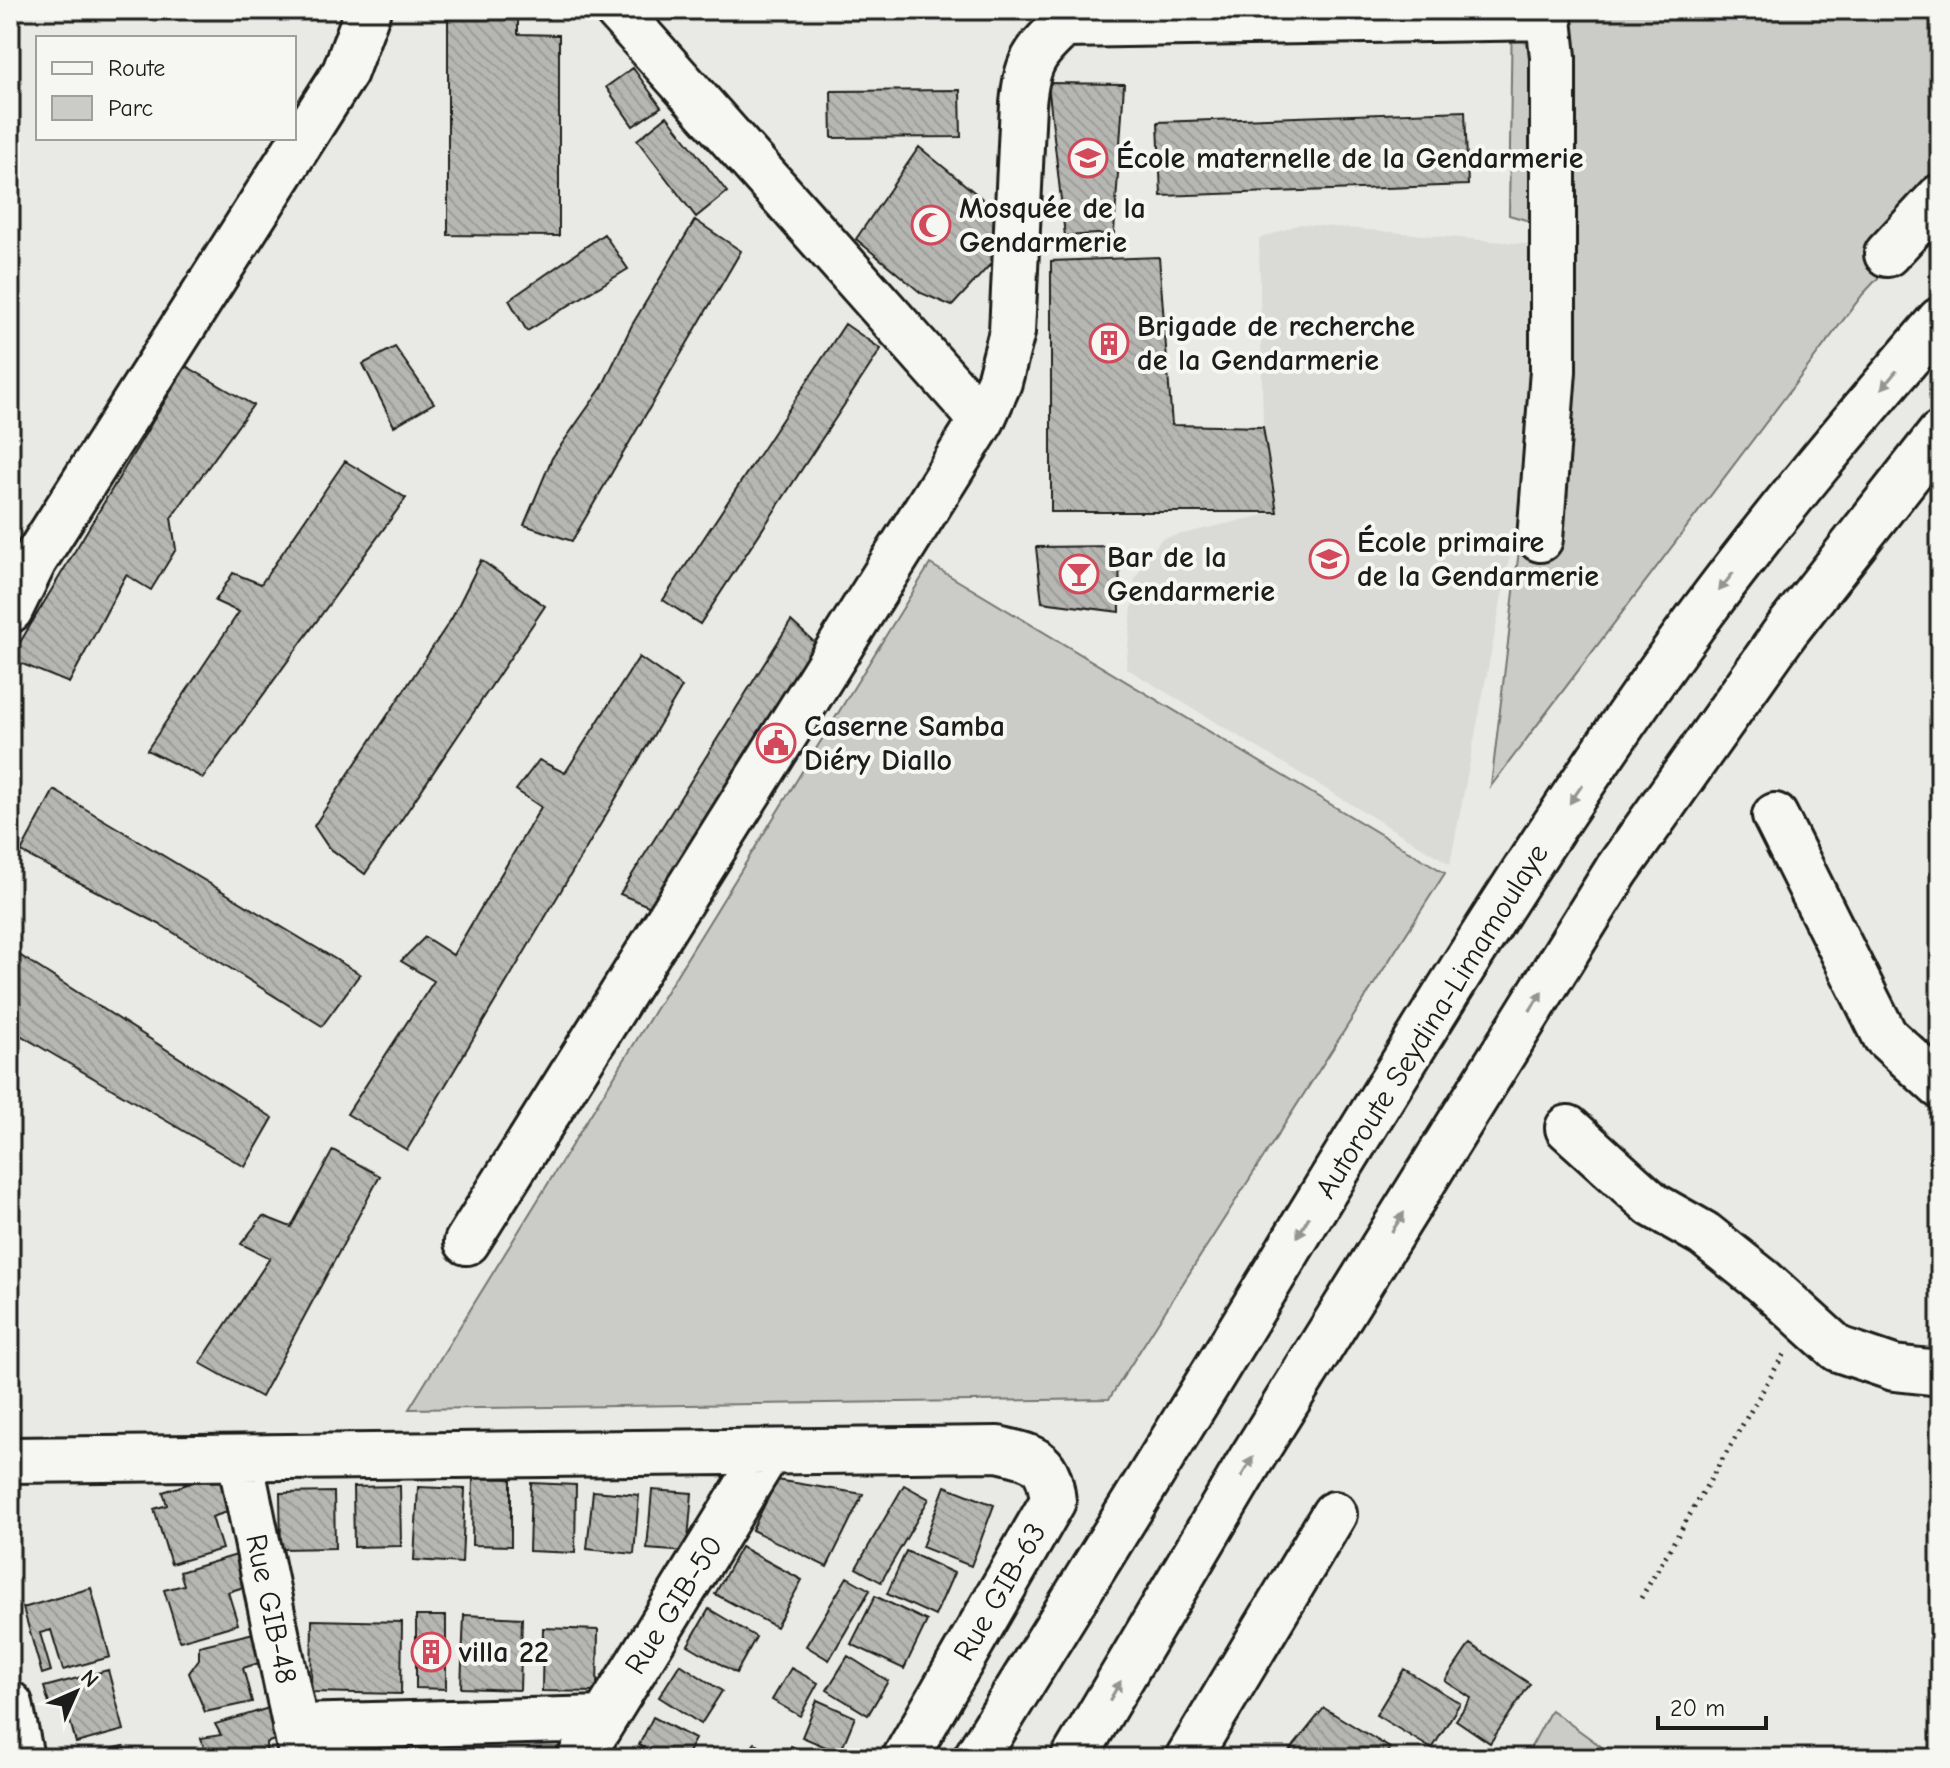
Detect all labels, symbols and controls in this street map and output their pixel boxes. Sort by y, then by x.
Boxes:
legend [36,36,296,140]
text: Route [108,54,165,82]
text: Parc [108,94,153,122]
school or university icon: École maternelle de la Gendarmerie [1067,137,1109,179]
place label: École maternelle de la Gendarmerie [1116,140,1584,176]
place label: Mosquée de la Gendarmerie [959,191,1146,260]
mosque icon: Mosquée de la Gendarmerie [910,204,952,246]
place label: Brigade de recherche de la Gendarmerie [1137,309,1415,378]
building icon: Brigade de recherche de la Gendarmerie [1088,322,1130,364]
one-way arrow [1881,369,1898,389]
place label: École primaire de la Gendarmerie [1357,524,1599,594]
school or university icon: École primaire de la Gendarmerie [1308,538,1350,580]
place label: Bar de la Gendarmerie [1107,540,1275,609]
bar icon: Bar de la Gendarmerie [1058,553,1100,595]
one-way arrow [1719,572,1735,592]
place label: Caserne Samba Diéry Diallo [804,709,1005,778]
public building icon: Caserne Samba Diéry Diallo [755,722,797,764]
one-way arrow [1569,784,1584,805]
street label: Autoroute Seydina-Limamoulaye [1308,837,1556,1205]
one-way arrow [1528,991,1543,1012]
one-way arrow [1391,1212,1406,1233]
one-way arrow [1296,1216,1310,1238]
one-way arrow [1239,1456,1253,1478]
street label: Rue GIB-63 [946,1517,1054,1667]
street label: Rue GIB-50 [618,1529,730,1681]
street label: Rue GIB-48 [238,1531,304,1687]
building icon: villa 22 [410,1631,452,1673]
place label: villa 22 [458,1635,549,1670]
north arrow [36,1652,116,1732]
text: N [75,1664,104,1693]
one-way arrow [1108,1680,1122,1702]
scale bar [1658,1680,1766,1730]
text: 20 m [1670,1694,1725,1722]

